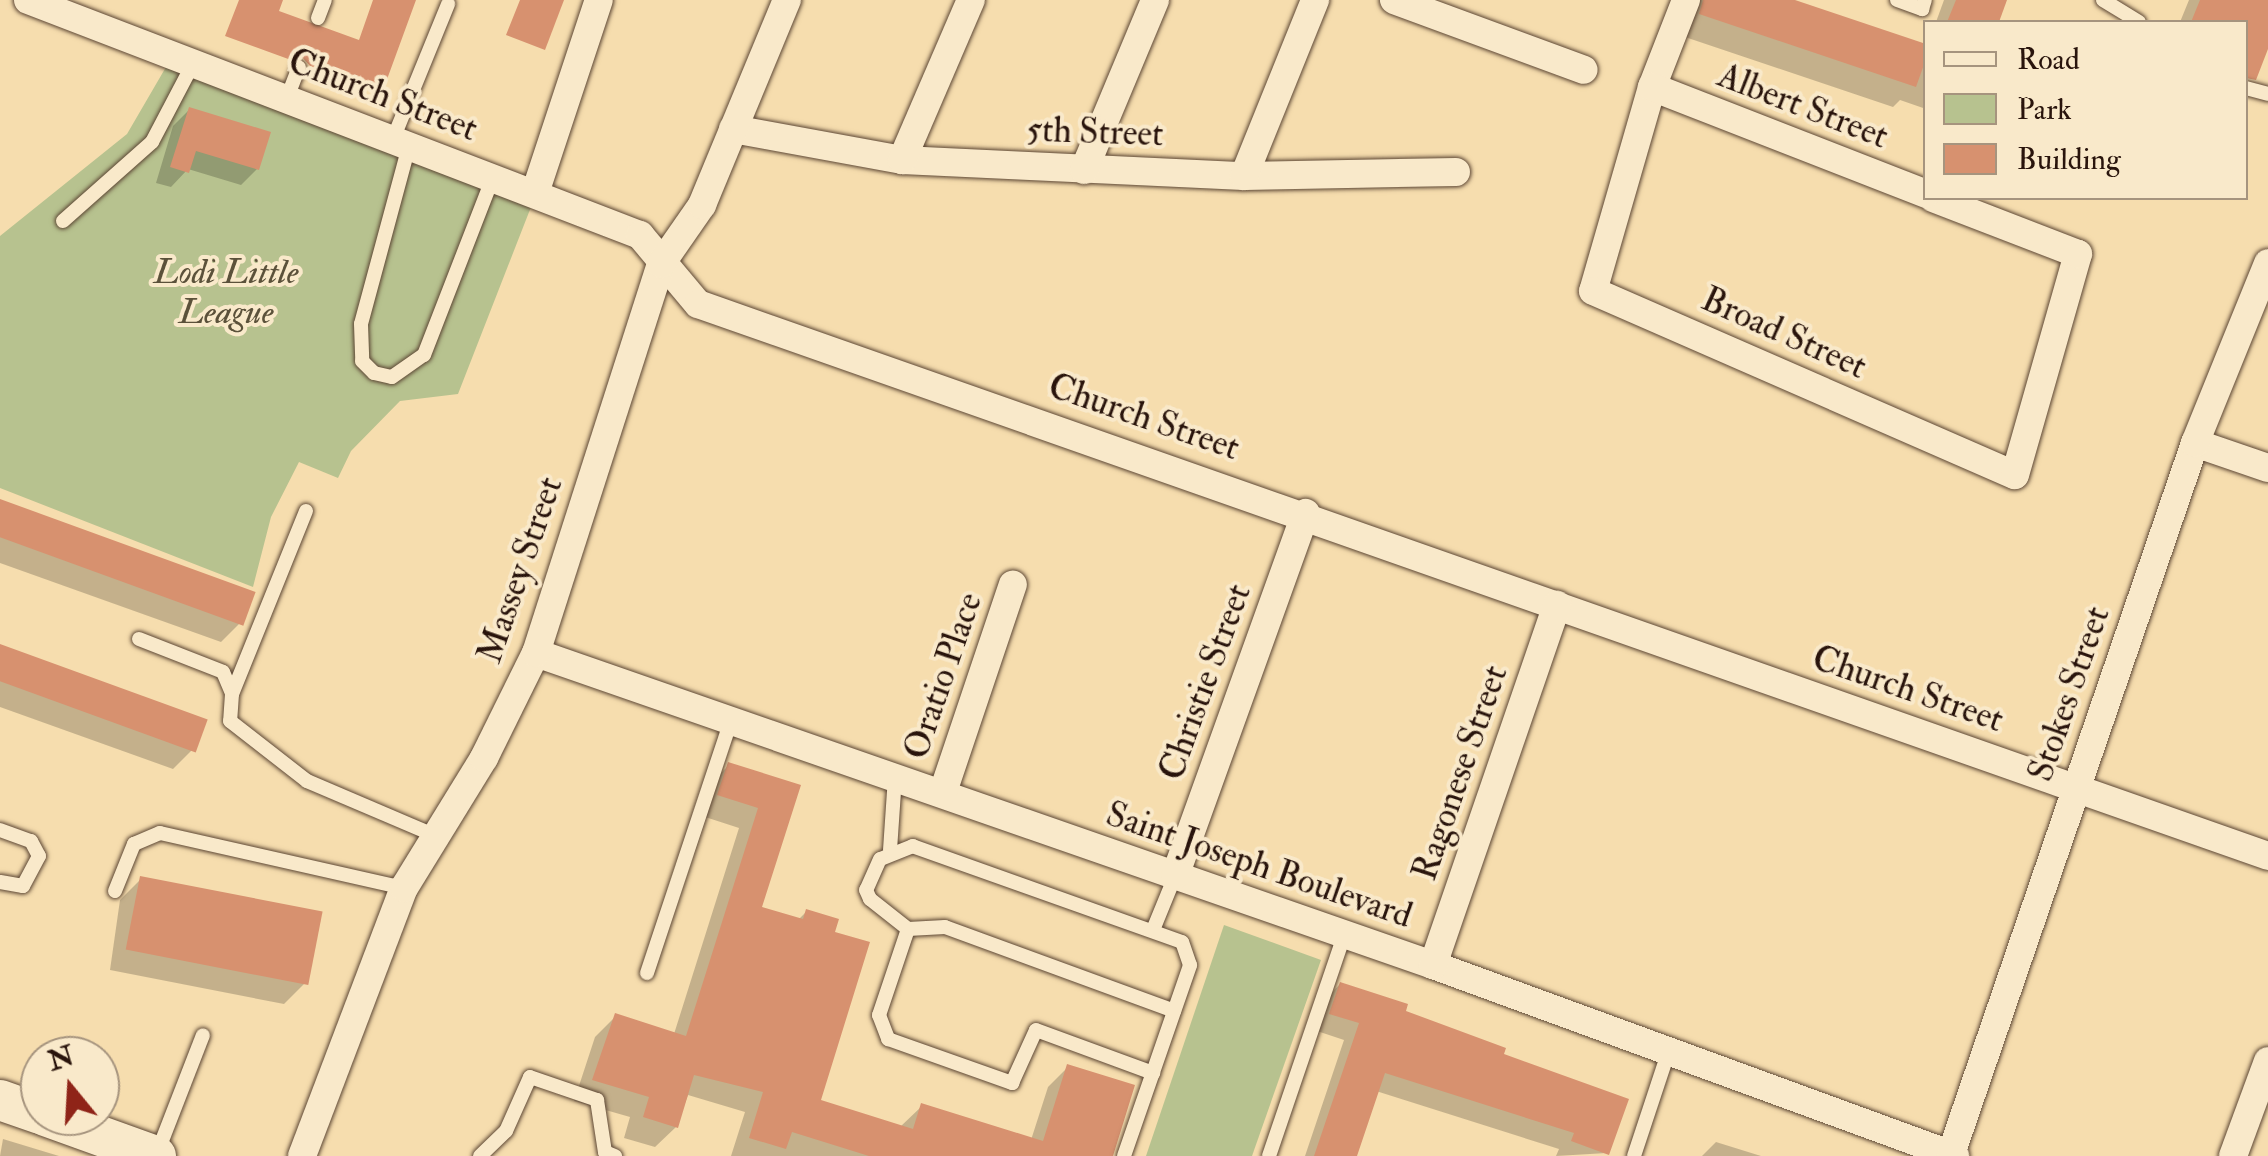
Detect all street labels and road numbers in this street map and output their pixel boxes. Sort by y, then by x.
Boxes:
street label: Church Street [283,40,483,150]
street label: Albert Street [1712,54,1894,158]
street label: 5th Street [1026,109,1164,155]
street label: Broad Street [1695,278,1873,388]
street label: Church Street [1043,365,1245,469]
street label: Massey Street [469,472,571,668]
street label: Christie Street [1150,578,1260,786]
street label: Oratio Place [895,587,991,765]
street label: Stokes Street [2020,601,2118,787]
street label: Church Street [1807,637,2009,741]
street label: Ragonese Street [1404,660,1516,886]
street label: Saint Joseph Boulevard [1101,793,1417,937]

